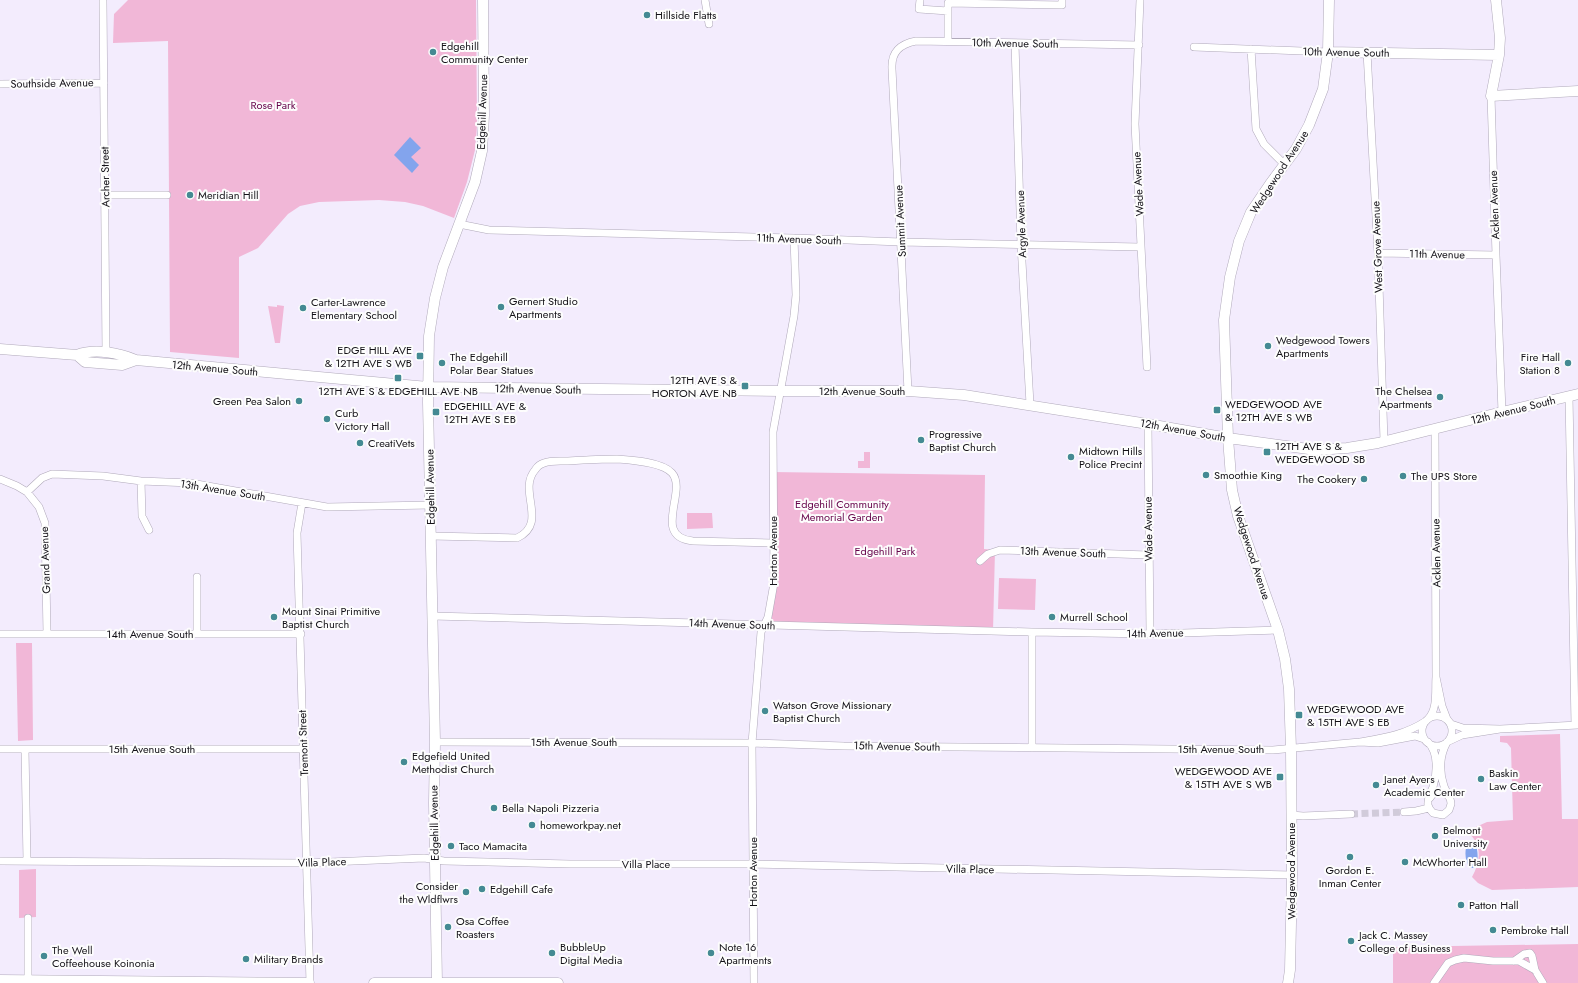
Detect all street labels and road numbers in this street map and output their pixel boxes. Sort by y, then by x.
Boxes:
street label: 10th Avenue South [971,34,1059,52]
street label: 10th Avenue South [1302,43,1390,61]
street label: Southside Avenue [10,74,94,92]
street label: Edgehill Avenue [473,74,491,150]
street label: Wedgewood Avenue [1246,127,1312,217]
street label: Archer Street [96,146,114,208]
street label: Wade Avenue [1128,151,1148,217]
street label: Acklen Avenue [1485,170,1503,240]
street label: Summit Avenue [890,184,910,257]
street label: Argyle Avenue [1012,190,1030,258]
street label: West Grove Avenue [1367,200,1387,293]
street label: 11th Avenue South [756,230,842,248]
street label: 11th Avenue [1409,246,1465,262]
street label: 12th Avenue South [171,356,259,380]
street label: 12th Avenue South [495,380,581,398]
street label: 12th Avenue South [819,383,905,399]
street label: 12th Avenue South [1469,392,1557,428]
street label: 12th Avenue South [1139,415,1227,445]
street label: Edgehill Avenue [421,449,439,525]
street label: 13th Avenue South [179,475,267,505]
street label: Wade Avenue [1139,496,1157,561]
street label: Wedgewood Avenue [1229,504,1275,602]
street label: Horton Avenue [765,516,781,586]
street label: Acklen Avenue [1427,518,1445,588]
street label: Grand Avenue [36,526,54,594]
street label: 13th Avenue South [1020,542,1106,562]
street label: 14th Avenue South [688,614,776,634]
street label: 14th Avenue [1126,624,1184,641]
street label: 14th Avenue South [107,626,193,642]
street label: Tremont Street [294,709,312,776]
street label: 15th Avenue South [531,734,617,750]
street label: 15th Avenue South [854,737,940,755]
street label: 15th Avenue South [109,741,195,757]
street label: 15th Avenue South [1178,741,1264,757]
street label: Edgehill Avenue [425,785,443,861]
street label: Wedgewood Avenue [1283,822,1299,919]
street label: Horton Avenue [745,837,761,907]
street label: Villa Place [297,853,347,871]
street label: Villa Place [622,856,671,872]
street label: Villa Place [946,861,995,877]

